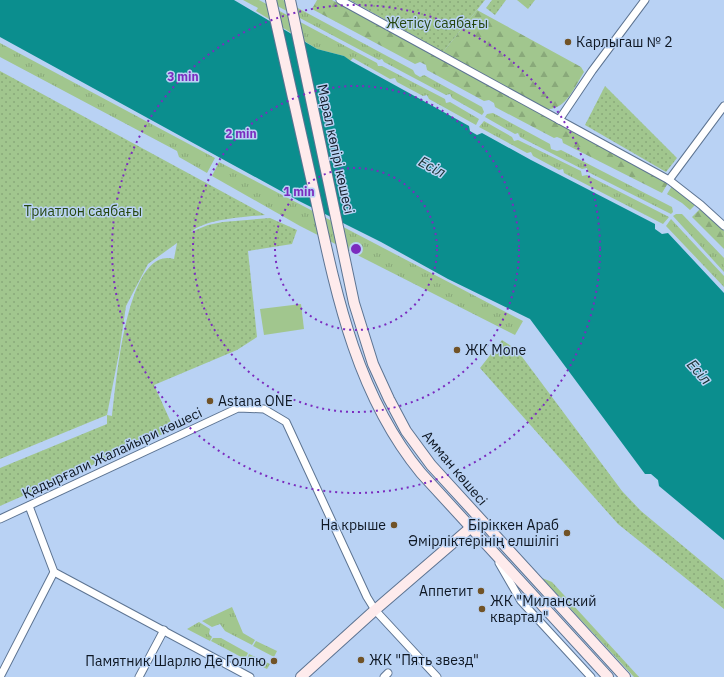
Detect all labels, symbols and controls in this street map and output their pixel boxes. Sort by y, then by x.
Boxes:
park label: Жетісу саябағы [386,14,488,32]
place label: Карлыгаш № 2 [576,33,673,51]
marker: Карлыгаш № 2 [563,37,573,47]
text: 3 min [167,69,199,84]
street label: Марал көпірі көшесі [313,82,359,216]
text: 2 min [225,126,257,141]
water label: Есіл [415,152,449,182]
text: 1 min [283,184,315,199]
park label: Триатлон саябағы [24,202,142,220]
centre of rings [349,242,363,256]
place label: ЖК Mone [465,341,526,359]
marker: ЖК Mone [452,345,462,355]
water label: Есіл [683,355,716,388]
place label: Astana ONE [218,392,293,410]
marker: Astana ONE [205,396,215,406]
street label: Қадырғали Жалайыри көшесі [19,403,205,503]
street label: Амман көшесі [418,427,492,509]
place label: На крыше [321,516,386,534]
place label: Біріккен Араб Әмірліктерінің елшілігі [408,516,559,550]
marker: На крыше [389,520,399,530]
marker: Біріккен Араб Әмірліктерінің елшілігі [562,528,572,538]
place label: Аппетит [419,582,473,600]
marker: Аппетит [476,586,486,596]
place label: ЖК "Миланский квартал" [490,592,597,626]
marker: ЖК "Миланский квартал" [477,604,487,614]
place label: ЖК "Пять звезд" [369,651,479,669]
place label: Памятник Шарлю Де Голлю [85,652,266,670]
marker: ЖК "Пять звезд" [356,655,366,665]
marker: Памятник Шарлю Де Голлю [269,656,279,666]

